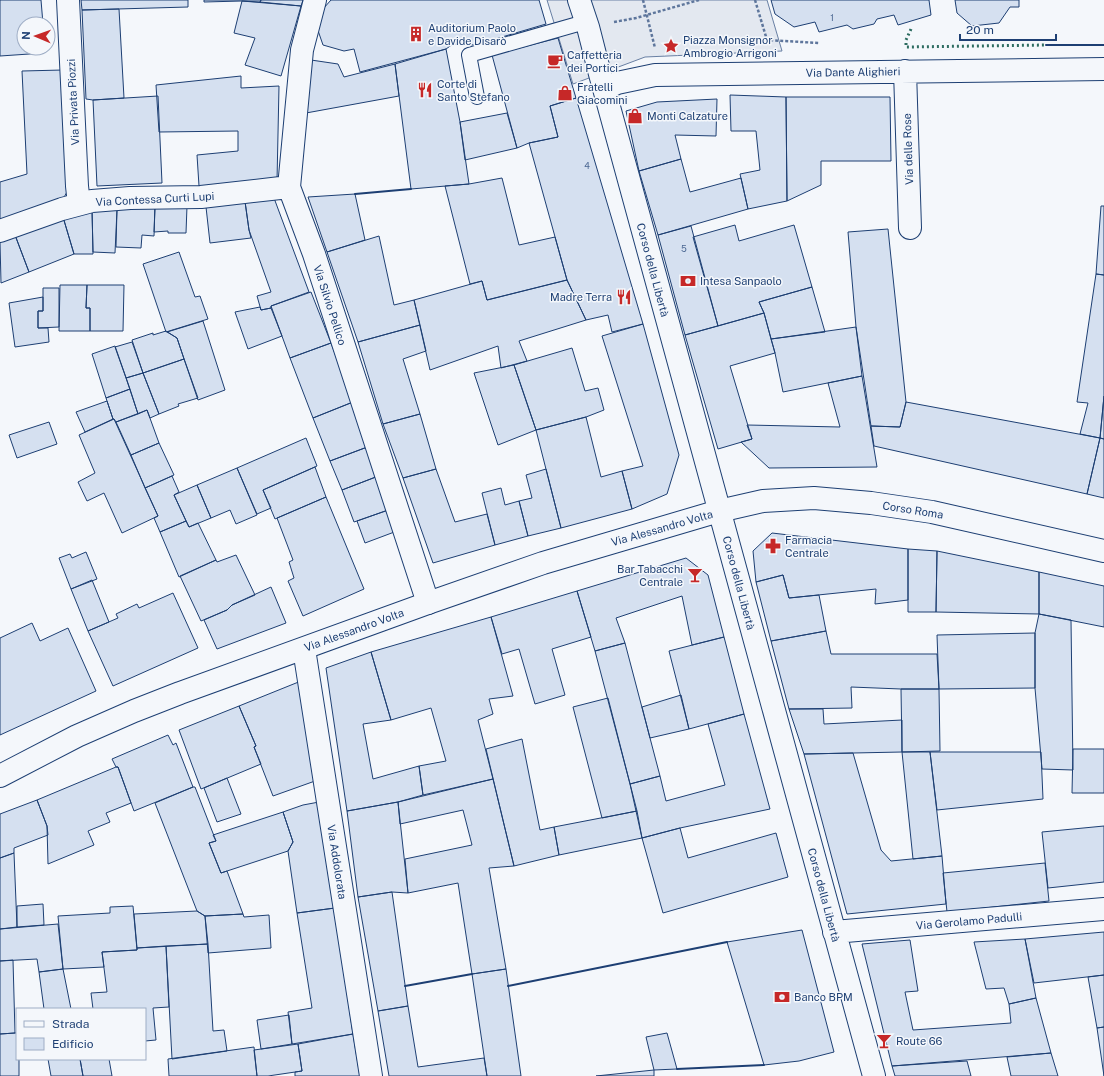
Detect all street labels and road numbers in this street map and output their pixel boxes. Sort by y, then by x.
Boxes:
street label: Via Privata Piozzi [65,59,81,145]
street label: Via Dante Alighieri [806,65,900,79]
street label: Via delle Rose [901,113,915,185]
street label: Via Contessa Curti Lupi [95,190,215,208]
street label: Corso della Libertà [635,222,671,318]
street label: Via Silvio Pellico [311,263,349,347]
street label: Corso Roma [882,499,944,521]
street label: Via Alessandro Volta [610,508,714,548]
street label: Corso della Libertà [721,535,757,631]
street label: Via Alessandro Volta [302,606,406,654]
street label: Via Addolorata [325,824,349,900]
street label: Corso della Libertà [806,847,842,943]
street label: Via Gerolamo Padulli [915,910,1023,932]

